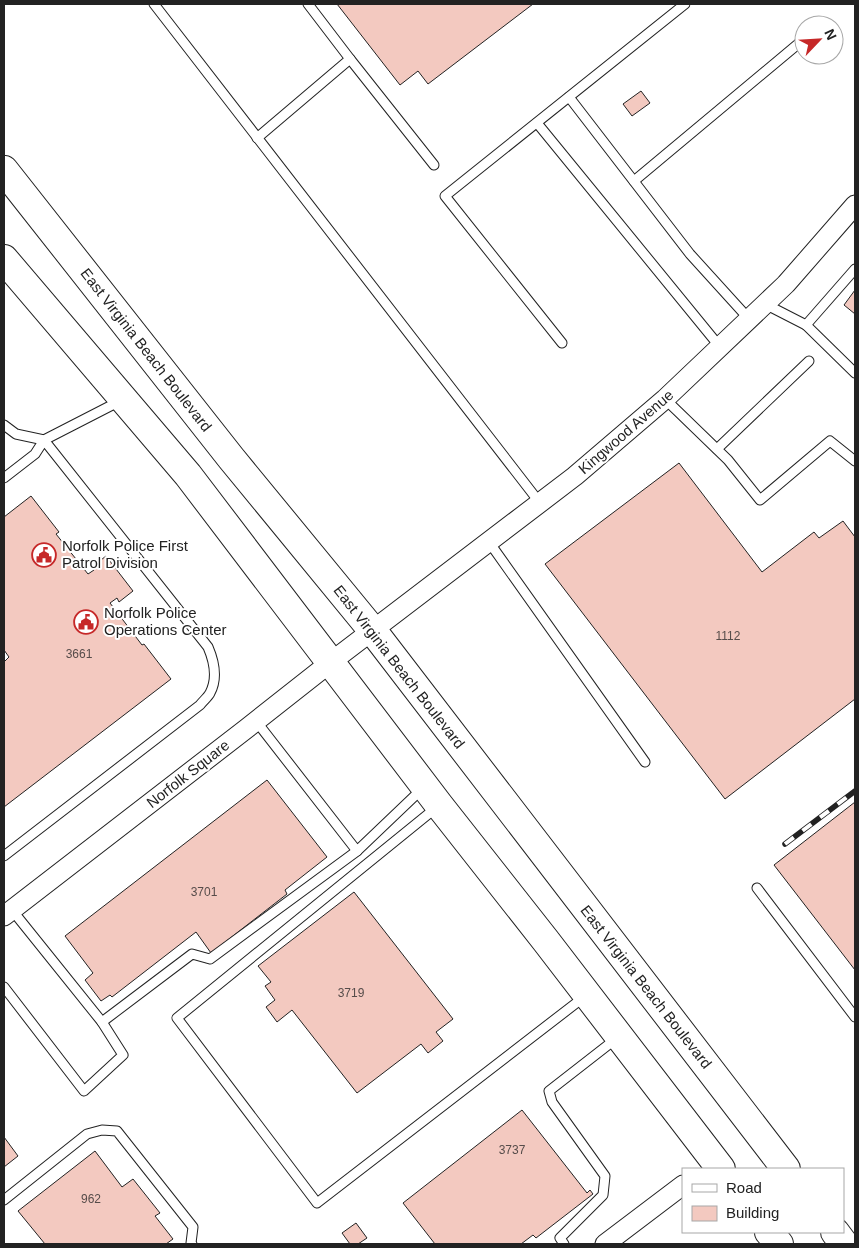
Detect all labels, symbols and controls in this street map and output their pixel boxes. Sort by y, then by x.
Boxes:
north arrow [794,15,844,65]
text: N [821,27,840,42]
street label: East Virginia Beach Boulevard [77,265,215,435]
street label: Kingwood Avenue [575,386,676,477]
place label: Norfolk Police First Patrol Division [62,537,189,571]
public building icon: Norfolk Police First Patrol Division [31,542,57,568]
street label: East Virginia Beach Boulevard [330,582,468,752]
place label: Norfolk Police Operations Center [104,604,227,638]
public building icon: Norfolk Police Operations Center [73,609,99,635]
house number: 1112 [716,629,741,643]
house number: 3661 [66,647,93,661]
street label: Norfolk Square [143,736,232,811]
house number: 3701 [191,885,218,899]
street label: East Virginia Beach Boulevard [577,902,715,1072]
house number: 3719 [338,986,365,1000]
house number: 3737 [499,1143,526,1157]
legend [682,1168,844,1233]
text: Road [726,1179,762,1196]
house number: 962 [81,1192,101,1206]
text: Building [726,1204,779,1221]

